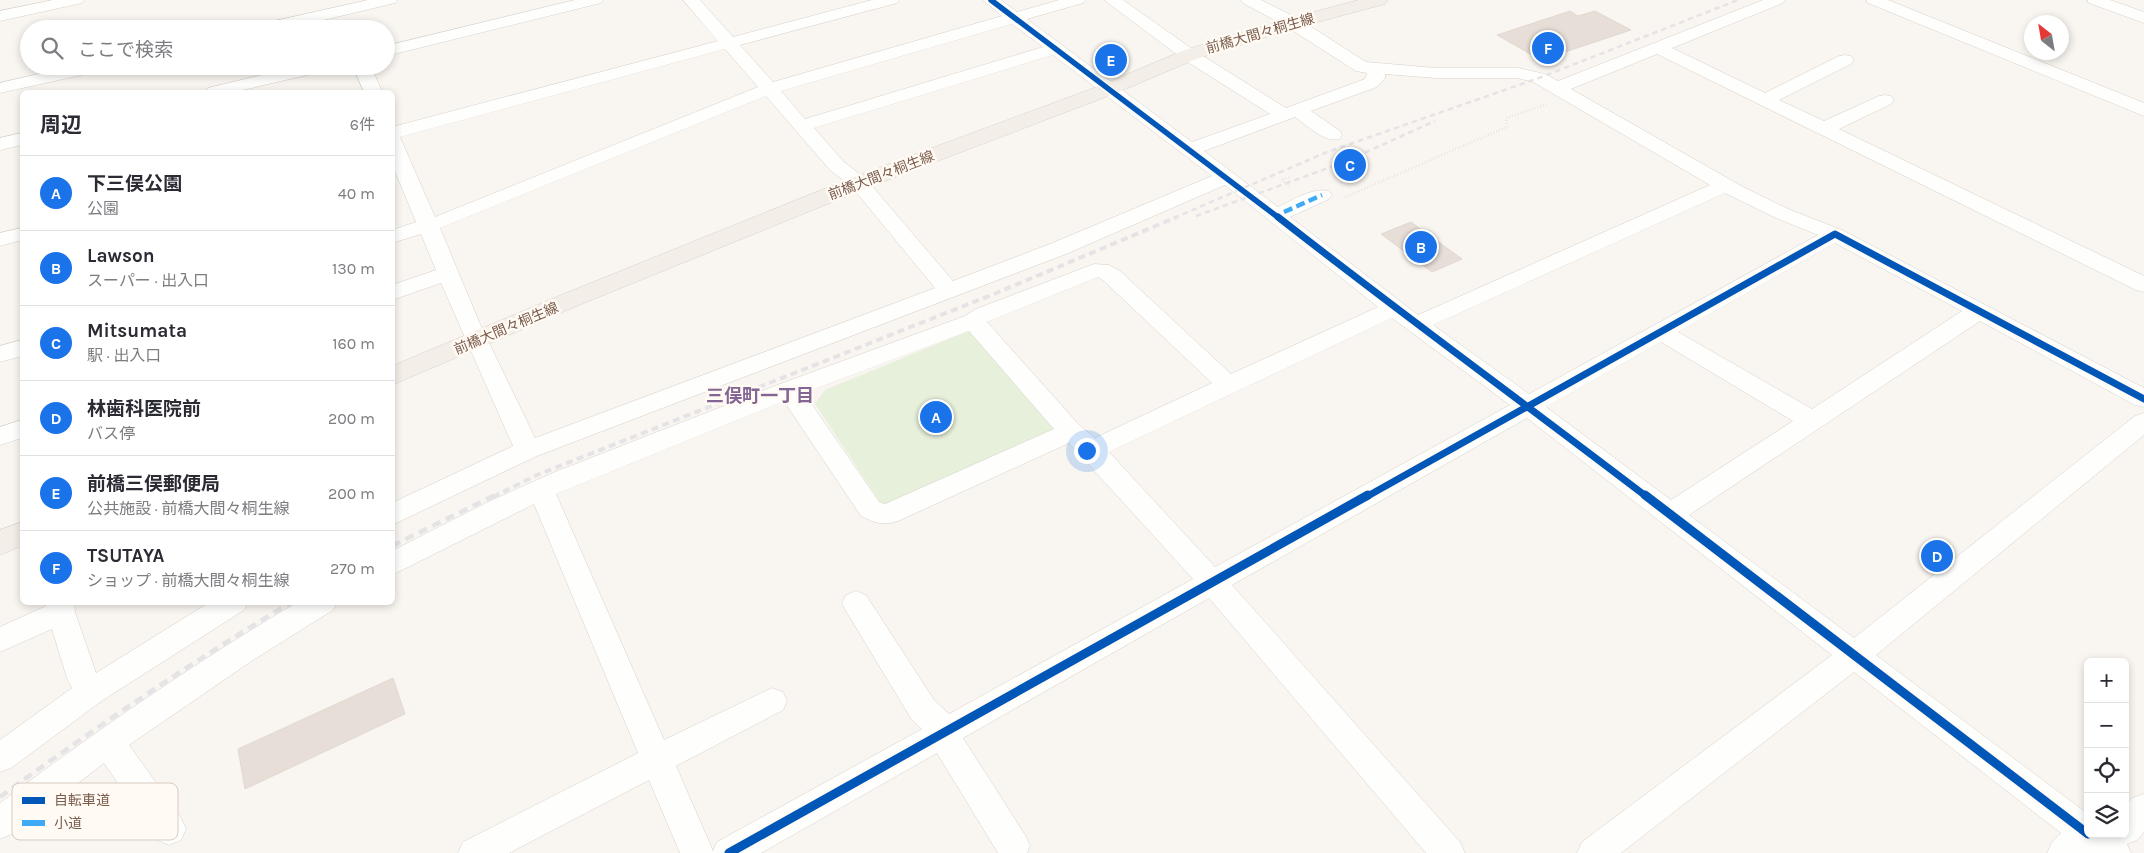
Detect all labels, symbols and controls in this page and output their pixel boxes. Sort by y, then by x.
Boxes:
street label: 前橋大間々桐生線 [1204,10,1316,57]
north arrow [2024,15,2069,60]
search box [20,20,395,75]
pin: F [1532,29,1564,67]
icon: search [38,34,66,62]
text: ここで検索 [78,39,173,61]
pin: E [1095,41,1127,79]
text: 周辺 [40,113,82,137]
text: 6件 [350,115,375,134]
pin: C [1334,146,1366,184]
street label: 前橋大間々桐生線 [826,147,937,203]
text: 下三俣公園 [87,173,182,195]
text: A [51,184,61,203]
text: 40 m [338,184,375,203]
text: 公園 [87,199,119,218]
pin: B [1405,228,1437,266]
text: Lawson [87,245,155,267]
text: B [51,259,61,278]
text: 130 m [332,259,375,278]
text: スーパー · 出入口 [87,271,209,290]
street label: 前橋大間々桐生線 [451,299,561,358]
text: Mitsumata [87,320,187,342]
text: C [51,334,61,353]
text: 160 m [332,334,375,353]
text: 駅 · 出入口 [87,346,161,365]
district label: 三俣町一丁目 [706,385,814,407]
text: 林歯科医院前 [87,398,201,420]
pin: A [920,398,952,436]
text: D [51,409,61,428]
text: 200 m [328,409,375,428]
text: バス停 [87,424,135,443]
your location [1074,438,1100,464]
text: 前橋三俣郵便局 [87,473,220,495]
text: E [51,484,61,503]
text: 200 m [328,484,375,503]
text: 公共施設 · 前橋大間々桐生線 [87,499,289,518]
pin: D [1921,537,1953,575]
text: TSUTAYA [87,545,164,567]
text: F [52,559,60,578]
text: 270 m [330,559,375,578]
text: ショップ · 前橋大間々桐生線 [87,571,289,590]
map controls [2084,658,2129,838]
button: + [2084,658,2129,703]
button: − [2084,703,2129,748]
button: locate [2084,748,2129,793]
legend [12,783,178,840]
text: 自転車道 [54,792,110,809]
button: layers [2084,793,2129,838]
text: 小道 [54,815,82,832]

